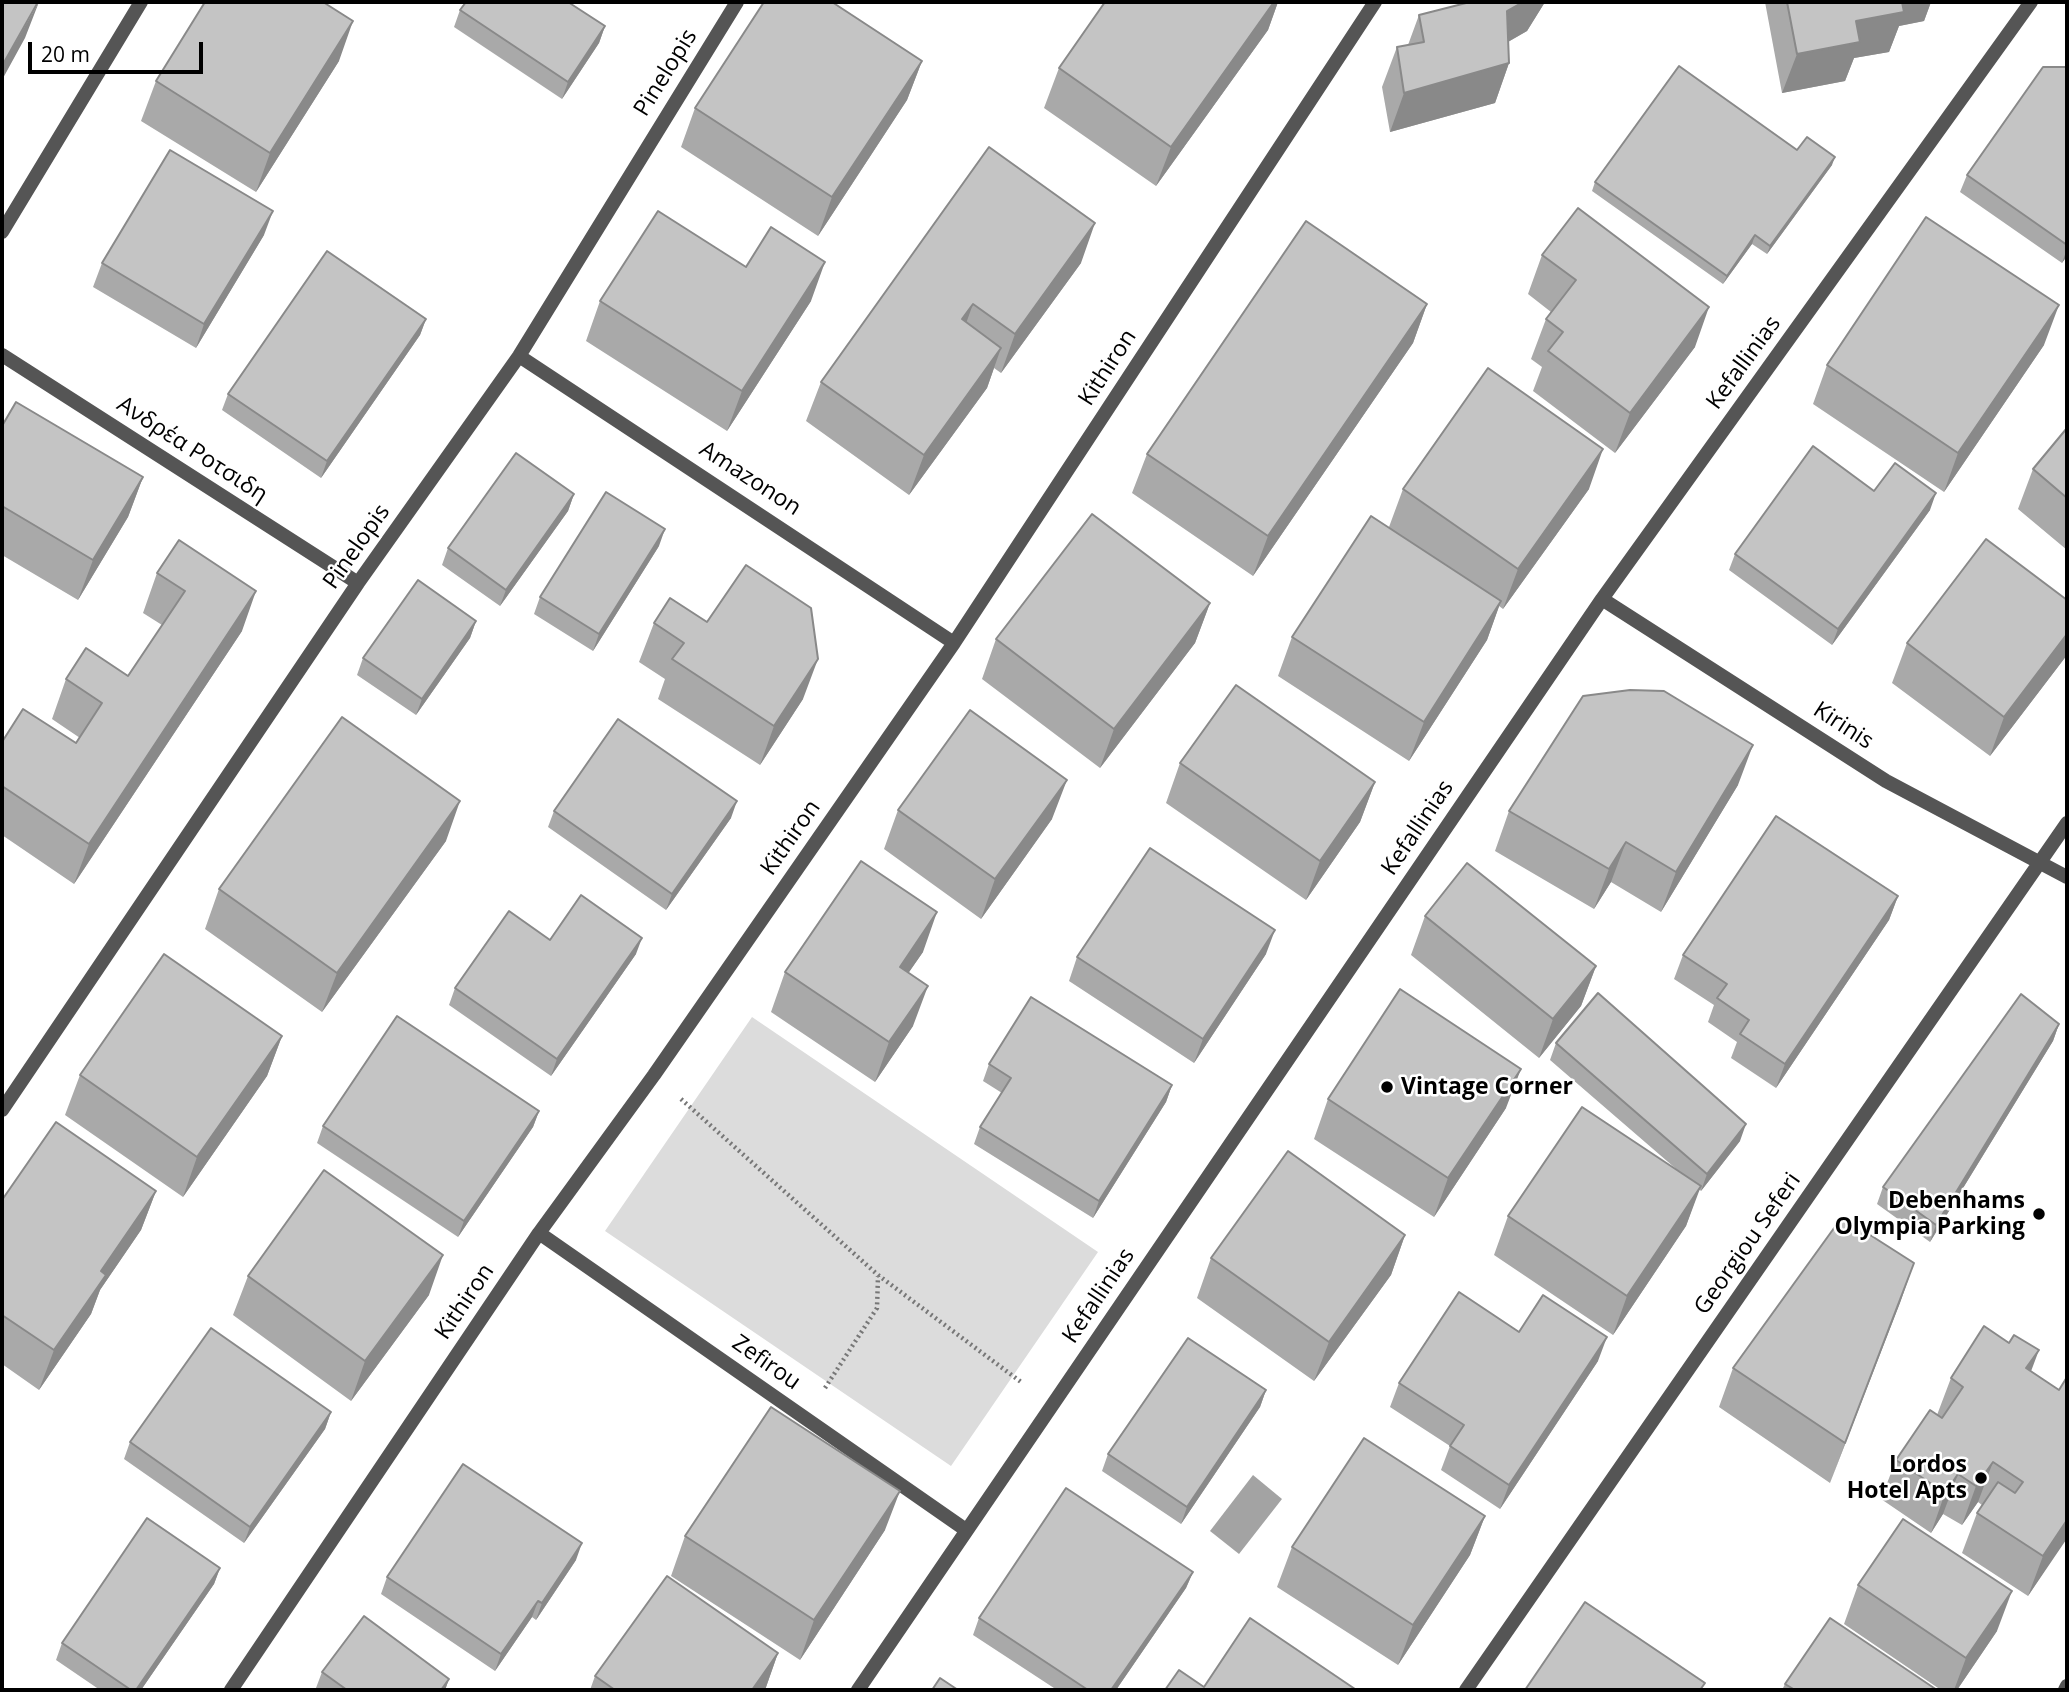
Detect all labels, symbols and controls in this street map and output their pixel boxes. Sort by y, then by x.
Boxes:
street label: Pinelopis [629,24,703,122]
scale bar [32,28,206,72]
text: 20 m [41,40,90,68]
street label: Kefallinias [1701,311,1787,415]
street label: Kithiron [1073,325,1143,411]
street label: Ανδρέα Ροτσιδη [112,391,272,509]
street label: Amazonon [694,436,806,522]
street label: Pinelopis [318,499,396,595]
street label: Kirinis [1808,696,1878,756]
street label: Kefallinias [1376,775,1460,881]
street label: Kithiron [755,795,827,881]
place label: Vintage Corner [1401,1073,1573,1101]
marker: Vintage Corner [1379,1079,1395,1095]
street label: Georgiou Seferi [1689,1168,1807,1320]
place label: Debenhams Olympia Parking [1834,1187,2025,1241]
marker: Debenhams Olympia Parking [2031,1206,2047,1222]
street label: Kefallinias [1057,1243,1141,1349]
street label: Kithiron [430,1259,500,1345]
street label: Zefirou [727,1330,805,1396]
place label: Lordos Hotel Apts [1847,1451,1967,1505]
marker: Lordos Hotel Apts [1973,1470,1989,1486]

